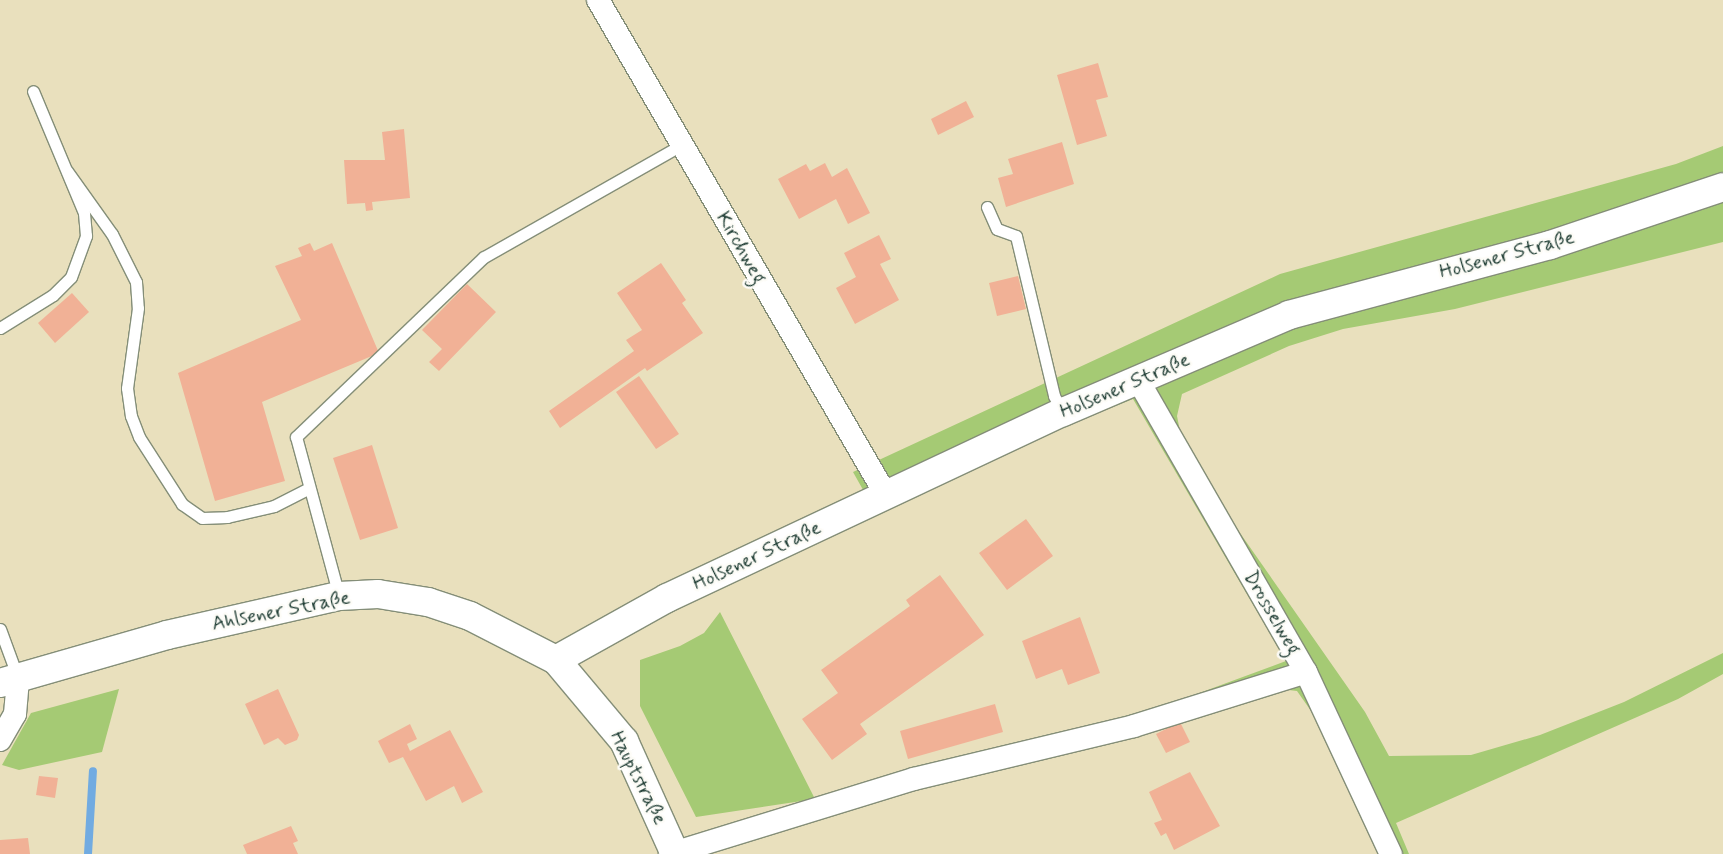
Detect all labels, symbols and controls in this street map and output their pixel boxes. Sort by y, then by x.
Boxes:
street label: Kirchweg [711,208,771,288]
street label: Holsener Straße [1438,226,1576,284]
street label: Holsener Straße [1058,348,1192,424]
street label: Holsener Straße [691,516,823,596]
street label: Drosselweg [1238,566,1306,660]
street label: Ahlsener Straße [211,586,351,636]
street label: Hauptstraße [604,727,672,829]

